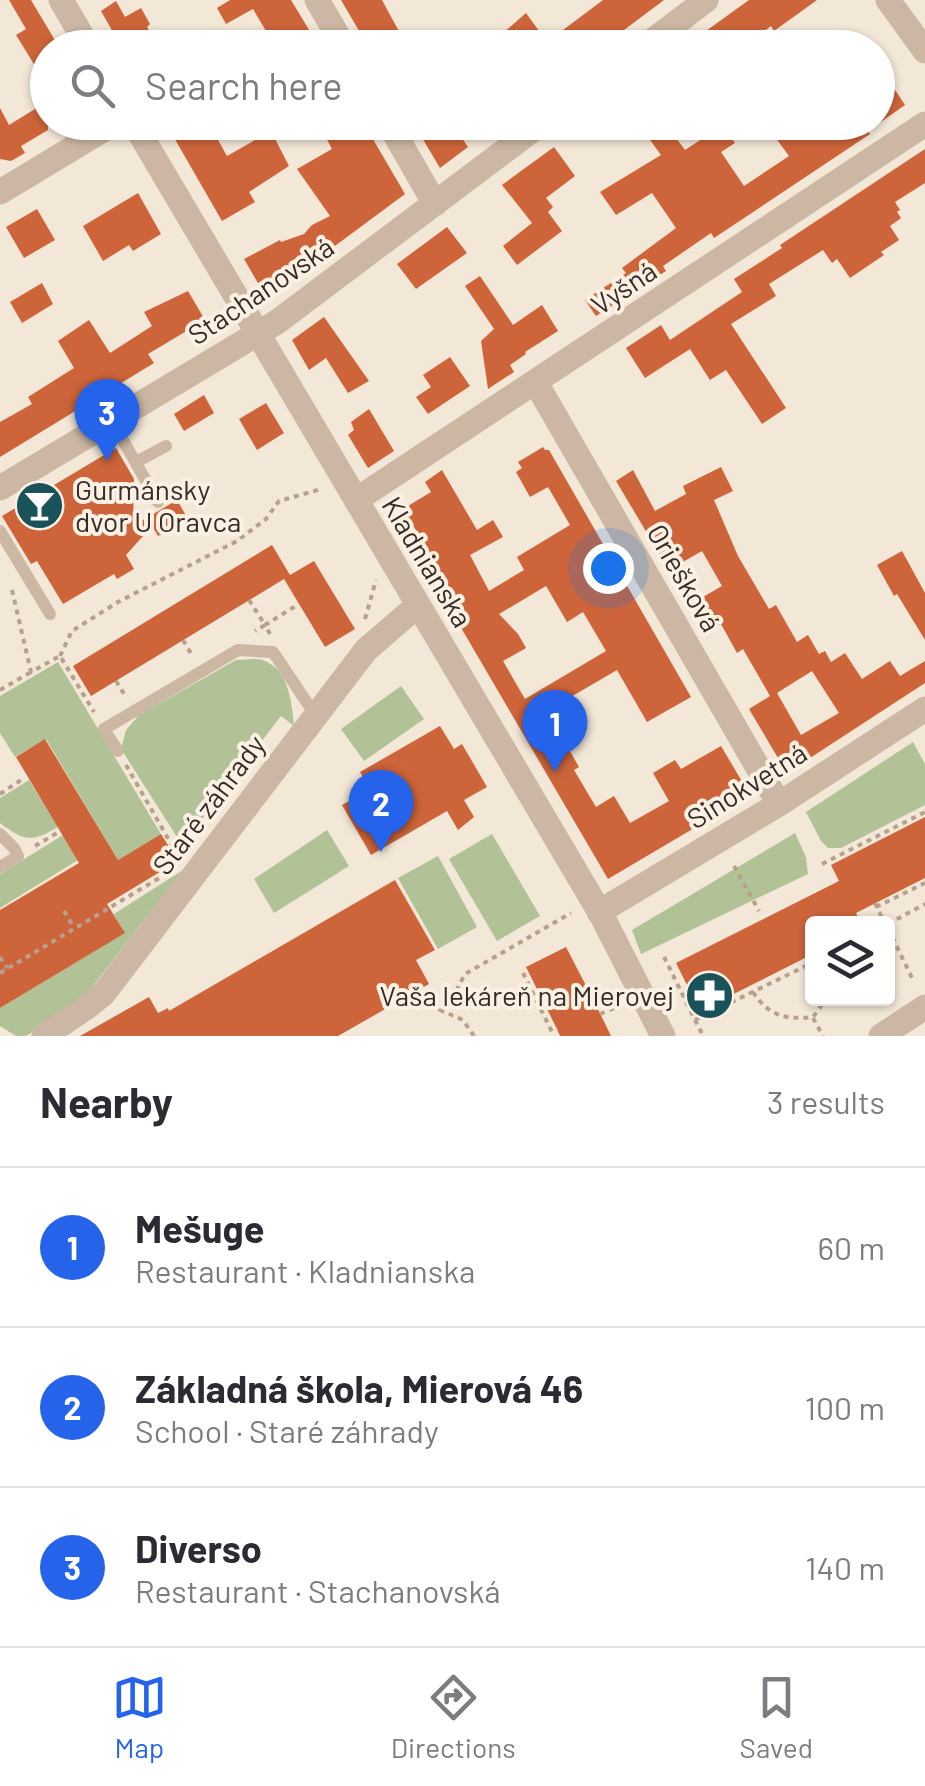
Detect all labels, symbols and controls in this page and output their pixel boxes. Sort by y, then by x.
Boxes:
search box [30,30,895,140]
icon: search [65,58,120,113]
text: Search here [145,62,343,108]
street label: Stachanovská [181,229,340,351]
street label: Vyšná [584,253,662,321]
pin: 3 [74,378,140,461]
place label: Gurmánsky dvor U Oravca [75,472,241,538]
bar icon: Gurmánsky dvor U Oravca [14,480,66,532]
street label: Kladnianska [376,490,480,633]
street label: Oriešková [641,518,729,637]
your location [583,543,634,594]
pin: 1 [522,690,588,772]
street label: Staré záhrady [145,728,272,881]
street label: Sinokvetná [680,735,813,835]
pin: 2 [348,770,414,852]
map controls [805,916,895,1006]
button: layers [805,916,895,1006]
pharmacy icon: Vaša lekáreň na Mierovej [683,970,735,1022]
place label: Vaša lekáreň na Mierovej [380,978,674,1012]
text: Nearby [40,1076,173,1126]
text: 3 results [767,1082,885,1120]
text: Mešuge [135,1205,264,1251]
text: 1 [67,1228,78,1266]
text: 60 m [818,1228,885,1266]
text: Restaurant · Kladnianska [135,1251,475,1289]
text: Základná škola, Mierová 46 [135,1365,583,1411]
text: 2 [64,1388,81,1426]
text: 100 m [805,1388,885,1426]
text: School · Staré záhrady [135,1411,439,1449]
text: Diverso [135,1525,262,1571]
text: 3 [64,1548,81,1586]
text: 140 m [805,1548,885,1586]
text: Restaurant · Stachanovská [135,1571,501,1609]
tab: Map [112,1670,167,1764]
tab: Directions [391,1670,516,1764]
tab: Saved [740,1670,813,1764]

